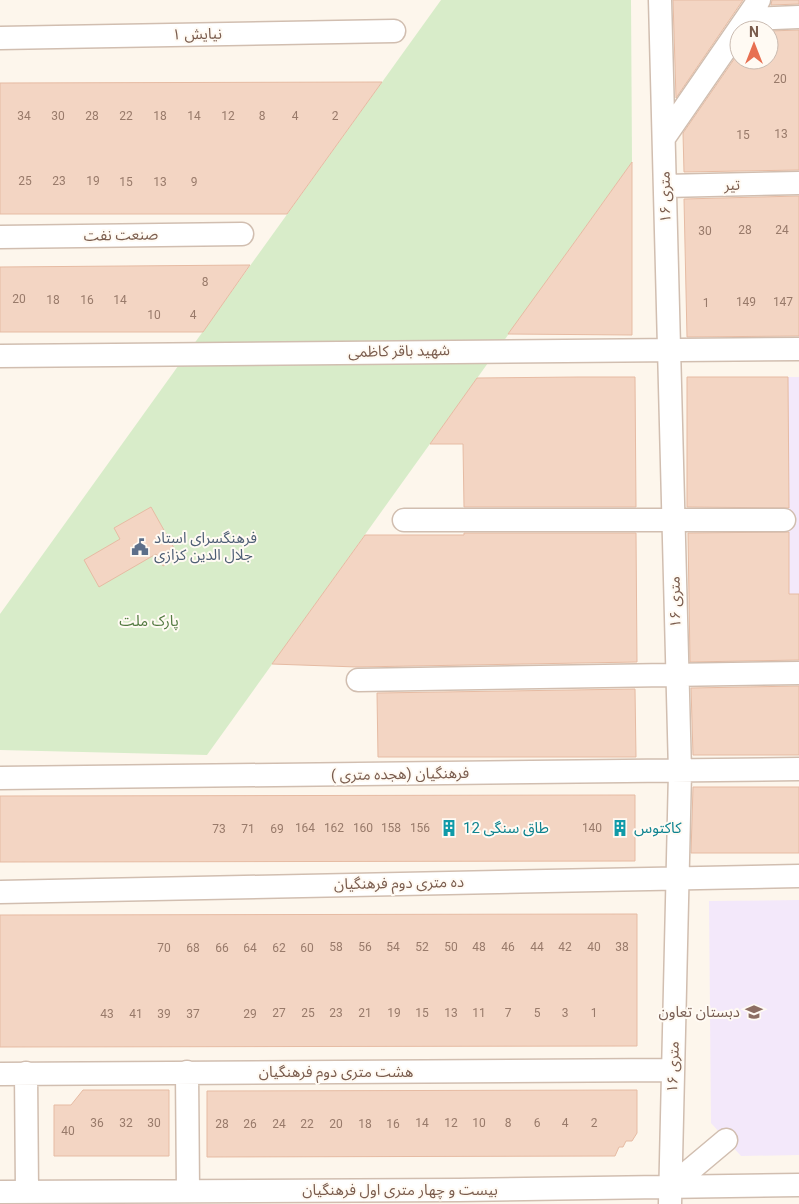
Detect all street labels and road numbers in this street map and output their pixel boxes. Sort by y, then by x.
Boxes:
street label: نیایش ۱ [172,25,222,43]
street label: ۱۶ متری [656,171,674,223]
street label: تیر [723,176,740,194]
street label: صنعت نفت [84,225,158,245]
street label: شهید باقر کاظمی [348,341,450,361]
street label: ۱۶ متری [666,576,684,628]
street label: فرهنگیان (هجده متری ) [331,764,470,784]
street label: ده متری دوم فرهنگیان [334,873,464,895]
street label: ۱۶ متری [663,1041,683,1093]
street label: هشت متری دوم فرهنگیان [259,1063,413,1083]
street label: بیست و چهار متری اول فرهنگیان [302,1181,498,1200]

